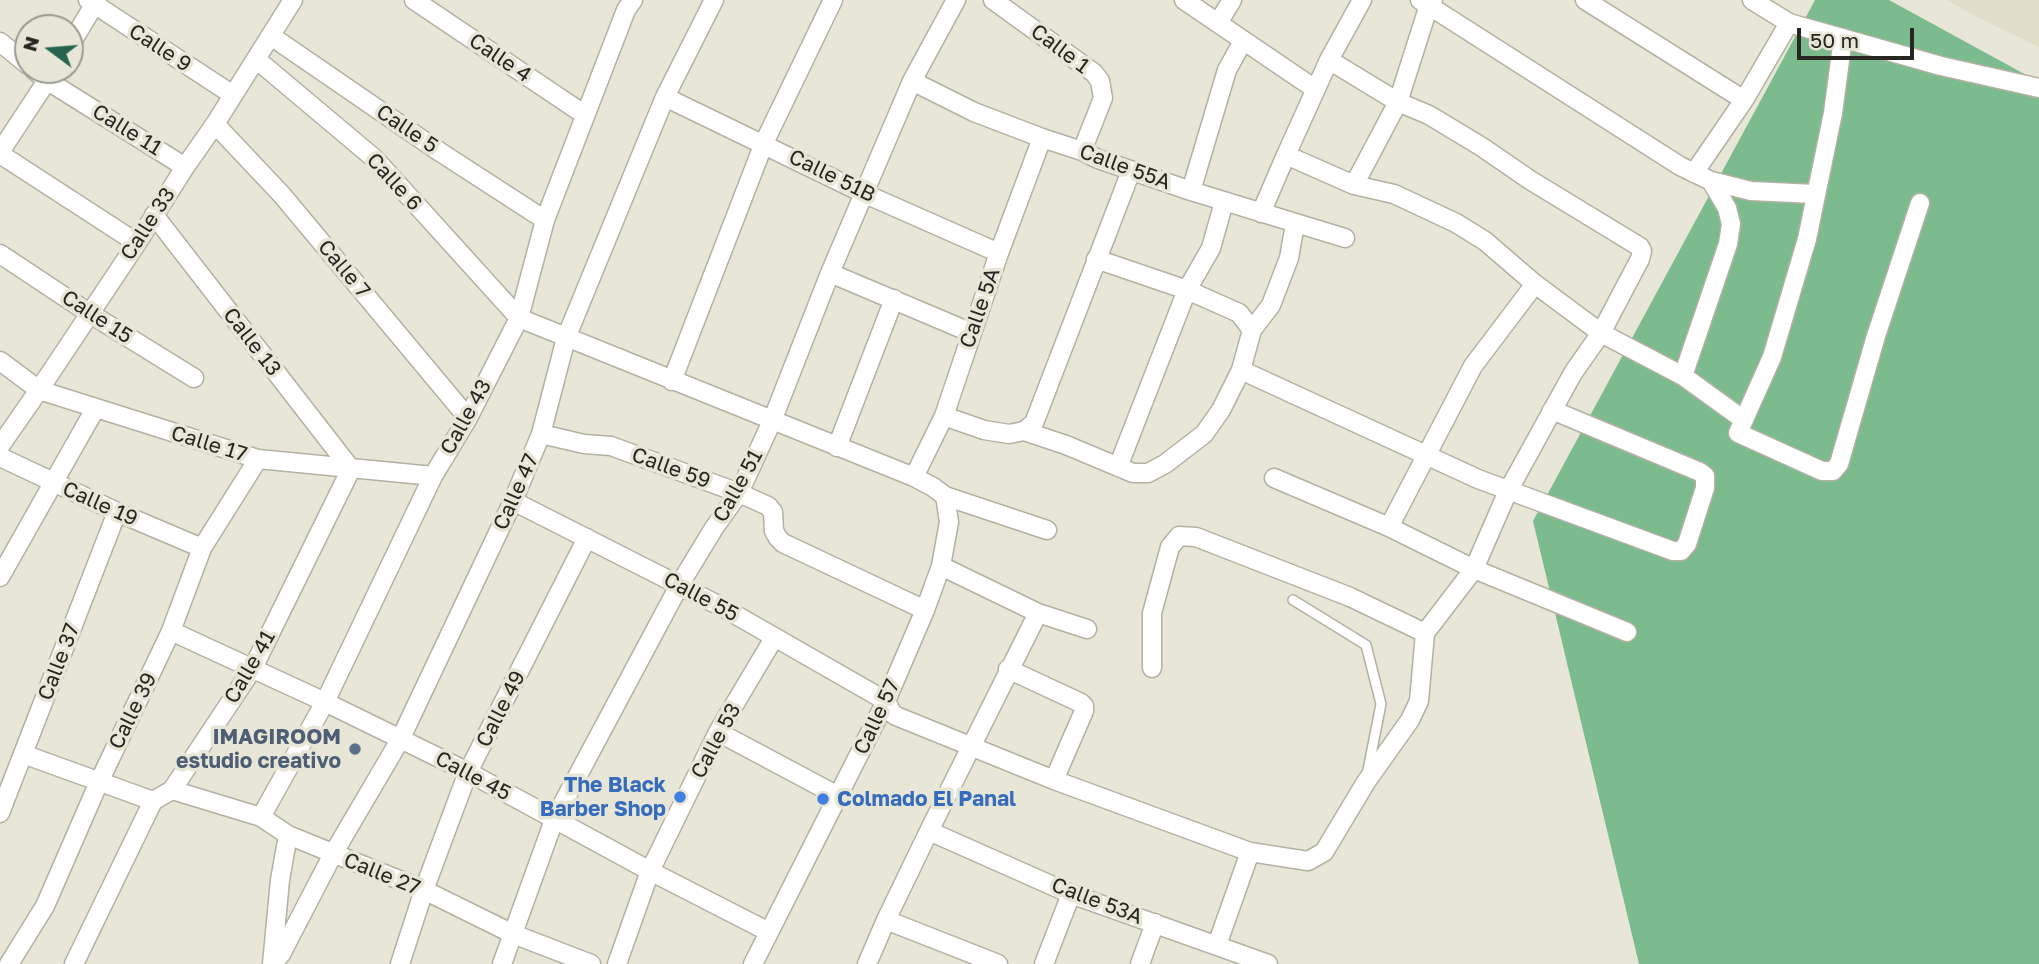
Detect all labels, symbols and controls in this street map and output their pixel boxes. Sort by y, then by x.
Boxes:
north arrow [14,14,84,84]
scale bar [1801,14,1918,58]
street label: Calle 9 [124,19,196,77]
street label: Calle 1 [1026,19,1094,79]
text: 50 m [1810,27,1859,53]
street label: Calle 4 [464,28,536,88]
text: N [17,34,43,54]
street label: Calle 11 [88,99,166,161]
street label: Calle 5 [371,99,443,159]
street label: Calle 55A [1076,139,1174,195]
street label: Calle 51B [785,144,879,208]
street label: Calle 6 [361,148,427,216]
street label: Calle 33 [115,183,181,265]
street label: Calle 7 [313,235,375,303]
street label: Calle 5A [955,265,1005,351]
street label: Calle 15 [57,285,137,349]
street label: Calle 13 [218,303,286,381]
street label: Calle 43 [435,375,497,459]
street label: Calle 17 [168,421,250,467]
street label: Calle 59 [628,442,714,494]
street label: Calle 51 [708,445,768,527]
street label: Calle 47 [488,450,544,534]
street label: Calle 19 [58,476,142,532]
street label: Calle 55 [659,567,743,627]
street label: Calle 37 [33,620,85,704]
street label: Calle 41 [219,626,281,708]
street label: Calle 49 [471,667,531,751]
street label: Calle 39 [104,669,162,753]
street label: Calle 57 [849,675,905,759]
street label: Calle 53 [686,699,746,783]
place label: IMAGIROOM estudio creativo [176,724,341,774]
marker: IMAGIROOM estudio creativo [347,741,363,757]
street label: Calle 45 [431,746,515,806]
place label: The Black Barber Shop [540,772,666,822]
place label: Colmado El Panal [837,786,1016,812]
marker: The Black Barber Shop [672,789,688,805]
marker: Colmado El Panal [815,791,831,807]
street label: Calle 27 [340,847,424,901]
street label: Calle 53A [1048,872,1146,930]

